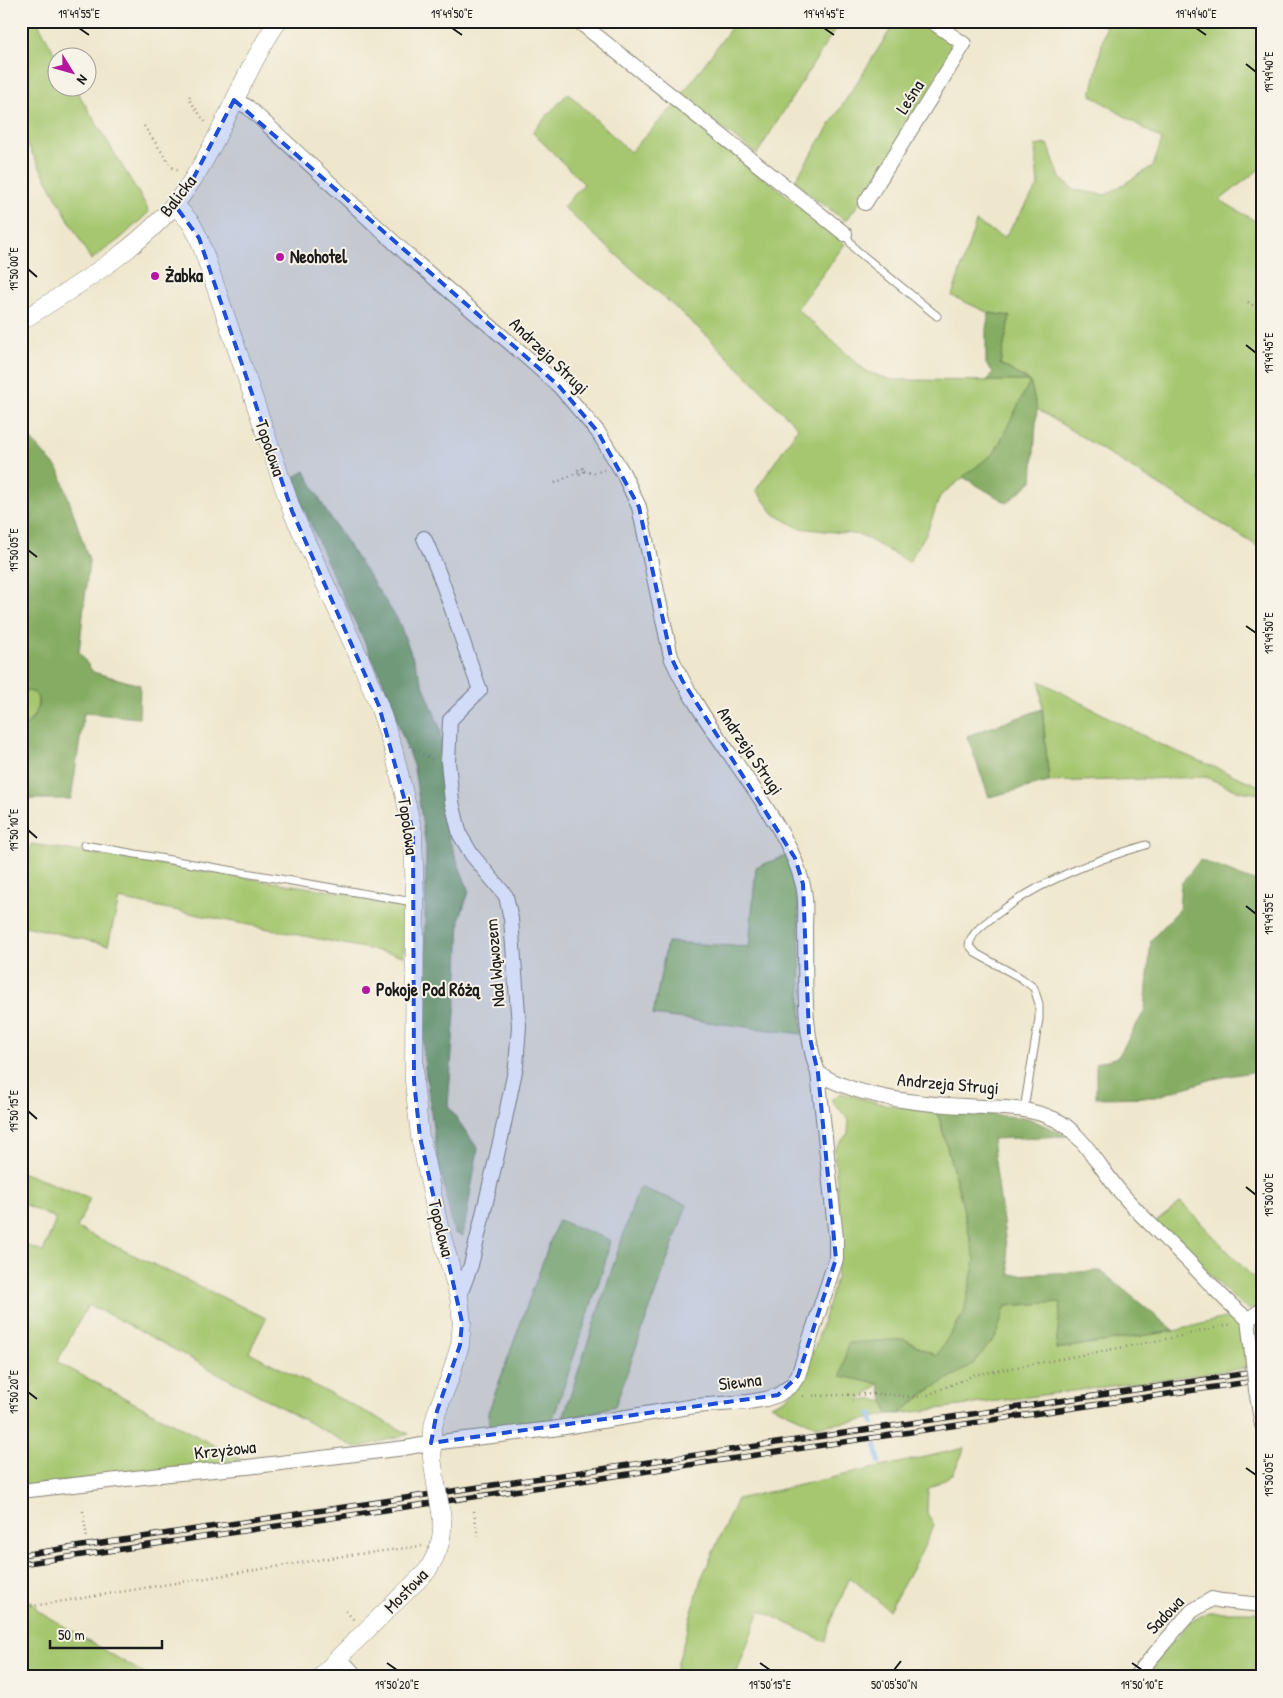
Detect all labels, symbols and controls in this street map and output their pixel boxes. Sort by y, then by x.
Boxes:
text: 19°49'55"E [58,5,100,22]
text: 19°49'50"E [431,5,474,22]
text: 19°49'45"E [804,5,845,22]
text: 19°49'40"E [1175,5,1217,22]
north arrow [48,48,98,98]
text: 19°49'40"E [1260,51,1277,93]
text: N [73,71,93,89]
street label: Leśna [889,75,930,119]
street label: Balicka [153,170,202,222]
place label: Neohotel [290,244,348,269]
text: 19°50'00"E [5,246,22,291]
marker: Neohotel [274,251,286,263]
place label: Żabka [165,263,204,288]
marker: Żabka [149,270,161,282]
street label: Andrzeja Strugi [504,311,595,400]
text: 19°49'45"E [1260,332,1277,373]
street label: Topolowa [249,416,292,479]
text: 19°50'05"E [5,528,22,572]
text: 19°49'50"E [1260,611,1277,654]
street label: Andrzeja Strugi [712,702,789,800]
street label: Topolowa [392,795,425,856]
text: 19°50'10"E [5,808,22,851]
text: 19°49'55"E [1260,893,1277,935]
street label: Nad Wąwozem [478,918,511,1008]
place label: Pokoje Pod Różą [376,977,481,1002]
marker: Pokoje Pod Różą [360,984,372,996]
street label: Andrzeja Strugi [896,1067,1000,1100]
text: 19°50'15"E [5,1089,22,1132]
text: 19°50'00"E [1260,1172,1277,1217]
street label: Topolowa [422,1197,461,1259]
street label: Siewna [717,1366,763,1397]
text: 19°50'20"E [5,1369,22,1414]
street label: Krzyżowa [193,1434,257,1465]
text: 19°50'05"E [1260,1453,1277,1497]
street label: Mostowa [378,1563,433,1619]
street label: Sadowa [1140,1590,1189,1640]
scale bar [50,1618,162,1650]
text: 50 m [58,1624,85,1645]
text: 19°50'20"E [375,1676,420,1693]
text: 19°50'15"E [749,1676,792,1693]
text: 50°05'50"N [871,1676,917,1693]
text: 19°50'10"E [1121,1676,1164,1693]

